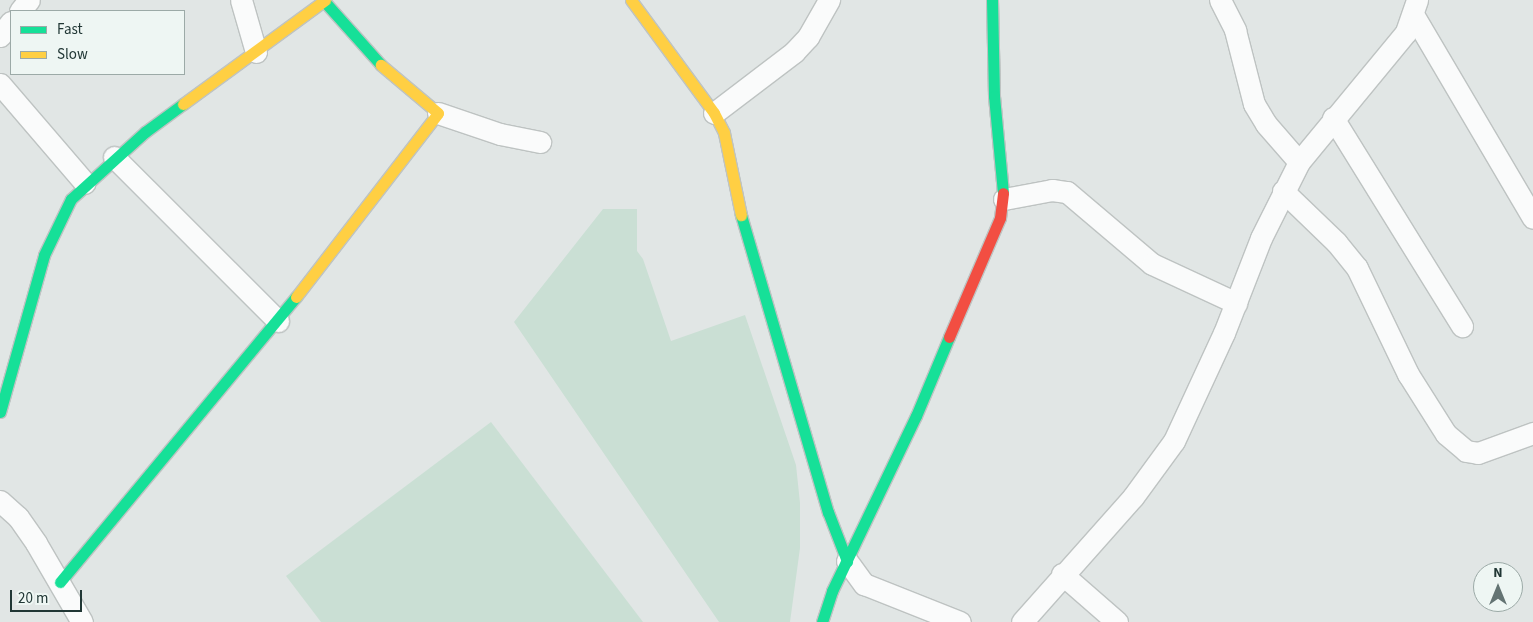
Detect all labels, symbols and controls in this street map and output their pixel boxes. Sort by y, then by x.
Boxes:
legend [10,10,185,75]
text: Fast [57,19,83,40]
text: Slow [57,44,88,65]
north arrow [1473,562,1523,612]
text: N [1493,563,1503,583]
scale bar [12,580,85,612]
text: 20 m [18,588,48,609]

